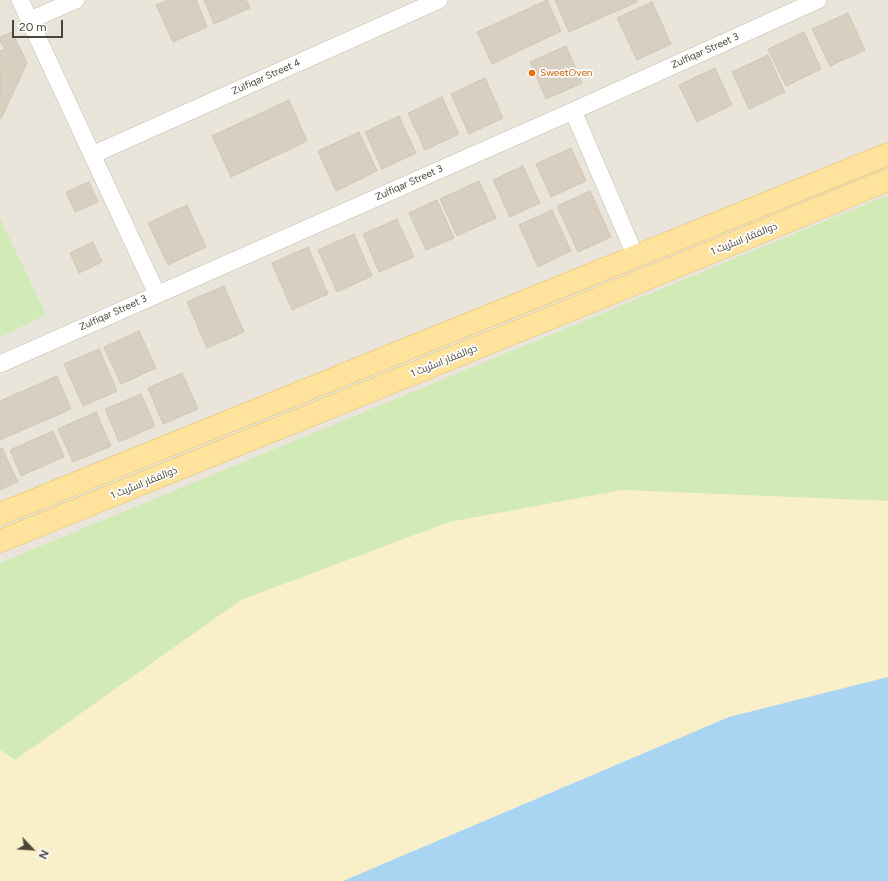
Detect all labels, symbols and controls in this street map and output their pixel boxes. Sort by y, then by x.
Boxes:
scale bar [14,12,65,38]
text: 20 m [19,20,47,34]
street label: Zulfiqar Street 3 [669,31,741,71]
street label: Zulfiqar Street 4 [230,57,302,97]
place label: SweetOven [540,67,592,79]
marker: SweetOven [527,68,537,78]
street label: Zulfiqar Street 3 [373,163,445,203]
street label: ذوالفقار اسٹریٹ 1 [709,220,779,258]
street label: Zulfiqar Street 3 [77,293,149,333]
street label: ذوالفقار اسٹریٹ 1 [409,342,479,380]
street label: ذوالفقار اسٹریٹ 1 [109,464,179,502]
north arrow [12,829,52,869]
text: N [36,848,51,861]

